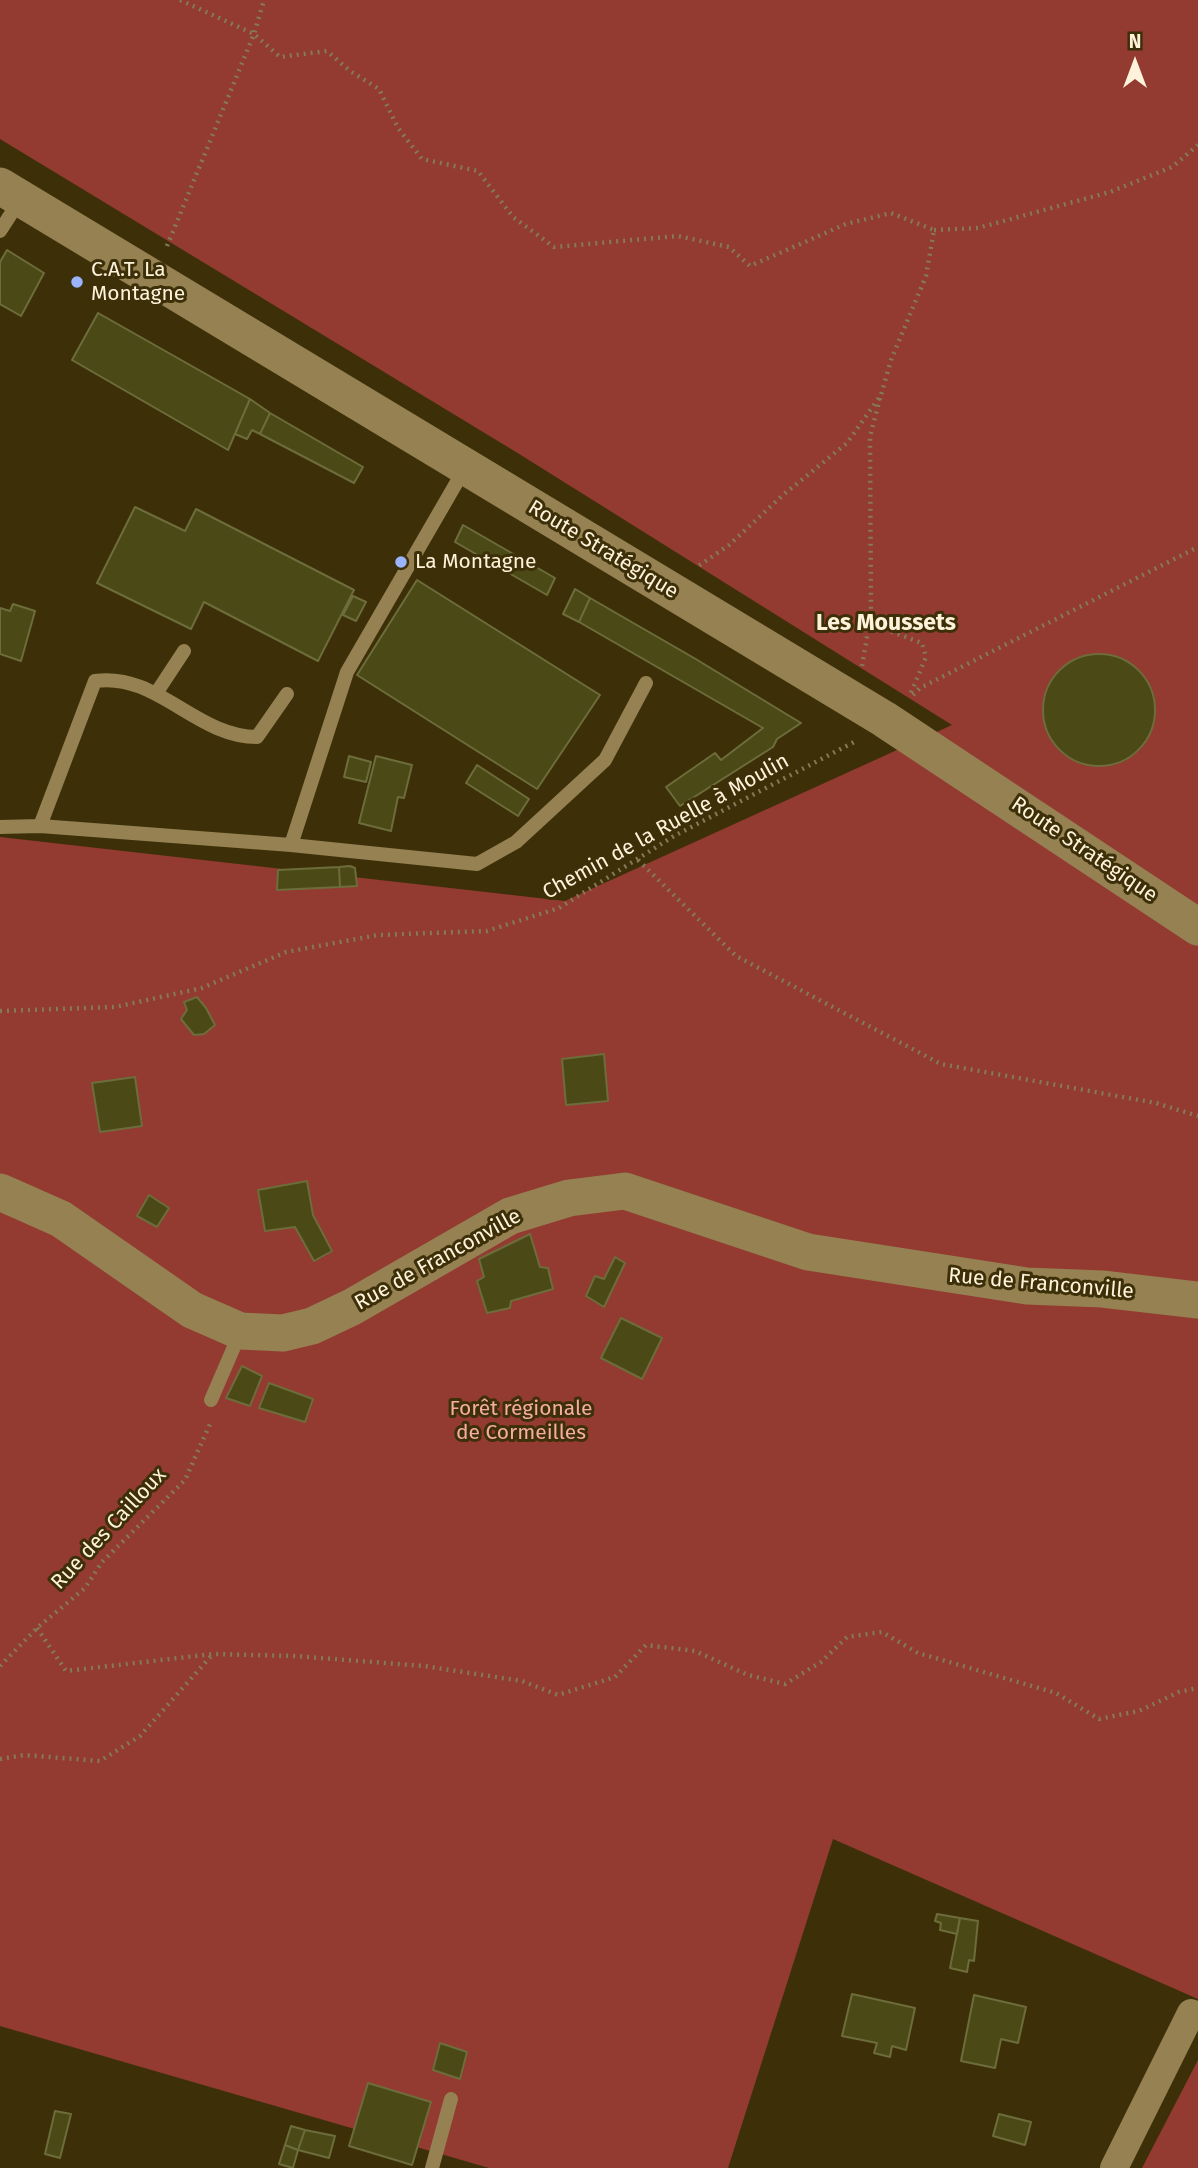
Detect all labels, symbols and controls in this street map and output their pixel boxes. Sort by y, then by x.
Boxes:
north arrow [1100,28,1170,98]
text: N [1129,30,1141,53]
place label: C.A.T. La Montagne [91,257,185,307]
marker: C.A.T. La Montagne [69,274,85,290]
street label: Route Stratégique [523,495,683,605]
place label: La Montagne [415,549,536,575]
marker: La Montagne [393,554,409,570]
district label: Les Moussets [816,610,956,638]
street label: Chemin de la Ruelle à Moulin [539,749,793,905]
street label: Route Stratégique [1006,792,1162,908]
street label: Rue de Franconville [350,1204,526,1316]
street label: Rue de Franconville [947,1263,1135,1305]
park label: Forêt régionale de Cormeilles [450,1396,592,1446]
street label: Rue des Cailloux [46,1463,172,1595]

